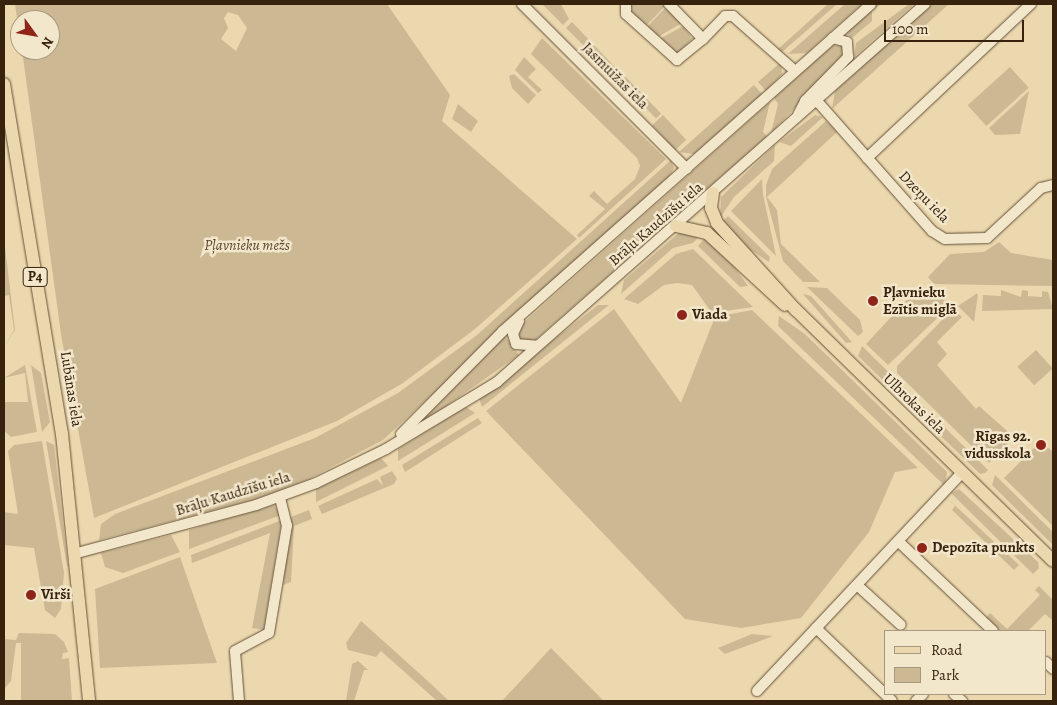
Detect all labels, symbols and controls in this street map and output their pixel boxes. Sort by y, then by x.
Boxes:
north arrow [10,10,60,60]
scale bar [887,10,1027,42]
text: 100 m [892,19,929,39]
text: N [37,33,58,52]
street label: Jasmuižas iela [578,39,652,113]
street label: Dzeņu iela [895,167,953,227]
street label: Brāļu Kaudzīšu iela [605,178,707,270]
park label: Pļavnieku mežs [204,237,290,255]
road number: P4 [22,266,48,288]
place label: Pļavnieku Ezītis miglā [883,283,957,318]
marker: Pļavnieku Ezītis miglā [867,295,879,307]
place label: Viada [692,306,728,324]
marker: Viada [676,309,688,321]
street label: Lubānas iela [56,350,86,428]
street label: Ulbrokas iela [879,370,949,438]
place label: Rīgas 92. vidusskola [965,427,1031,462]
marker: Rīgas 92. vidusskola [1035,439,1047,451]
street label: Brāļu Kaudzīšu iela [174,468,292,520]
place label: Depozīta punkts [932,539,1035,557]
marker: Depozīta punkts [916,542,928,554]
place label: Virši [41,586,71,604]
marker: Virši [25,589,37,601]
legend [884,630,1047,695]
text: Road [931,640,962,660]
text: Park [931,665,959,685]

